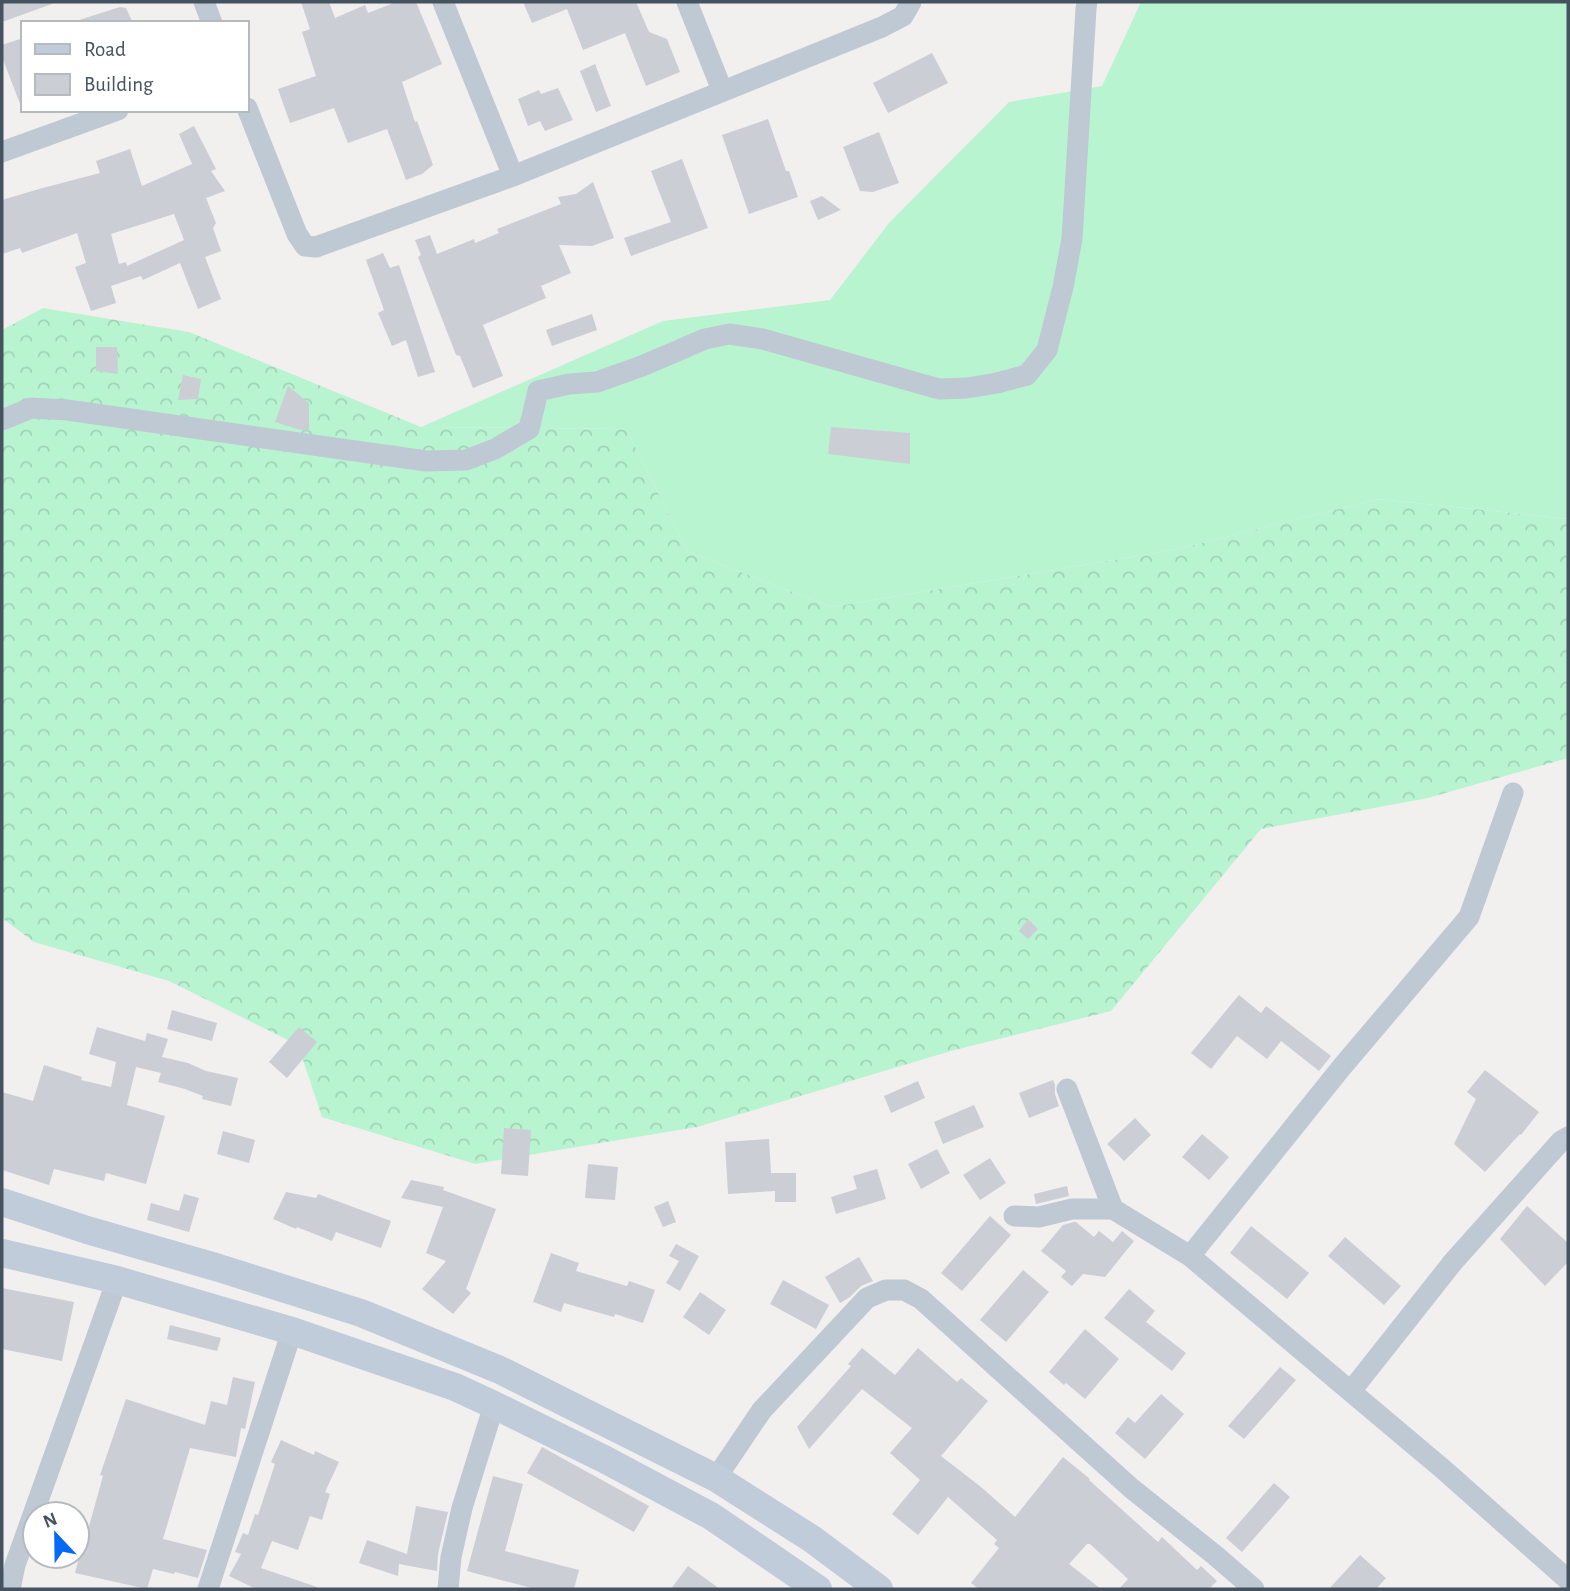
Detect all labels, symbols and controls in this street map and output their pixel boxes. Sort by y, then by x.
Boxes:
legend [21,21,248,112]
text: Road [84,39,126,60]
text: Building [84,74,154,95]
north arrow [21,1500,91,1570]
text: N [41,1509,60,1532]

